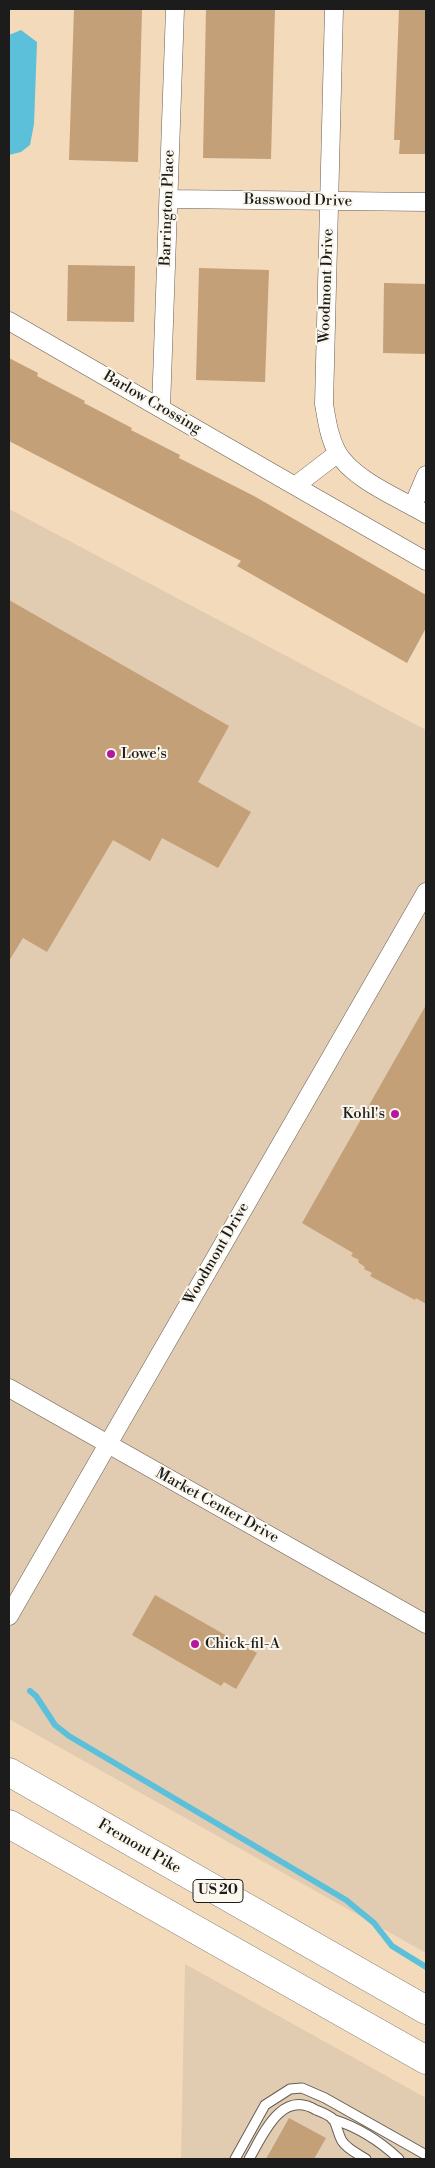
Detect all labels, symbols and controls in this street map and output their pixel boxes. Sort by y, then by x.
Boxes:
street label: Barrington Place [157,150,179,266]
street label: Basswood Drive [244,191,352,211]
street label: Woodmont Drive [316,228,338,344]
street label: Barlow Crossing [100,368,204,438]
place label: Lowe's [121,745,167,763]
marker: Lowe's [105,748,117,760]
place label: Kohl's [342,1105,385,1123]
marker: Kohl's [389,1108,401,1120]
street label: Woodmont Drive [180,1200,254,1308]
street label: Market Center Drive [152,1465,282,1547]
place label: Chick-fil-A [205,1635,280,1653]
marker: Chick-fil-A [189,1638,201,1650]
street label: Fremont Pike [94,1816,184,1878]
road number: US 20 [193,1880,243,1902]

